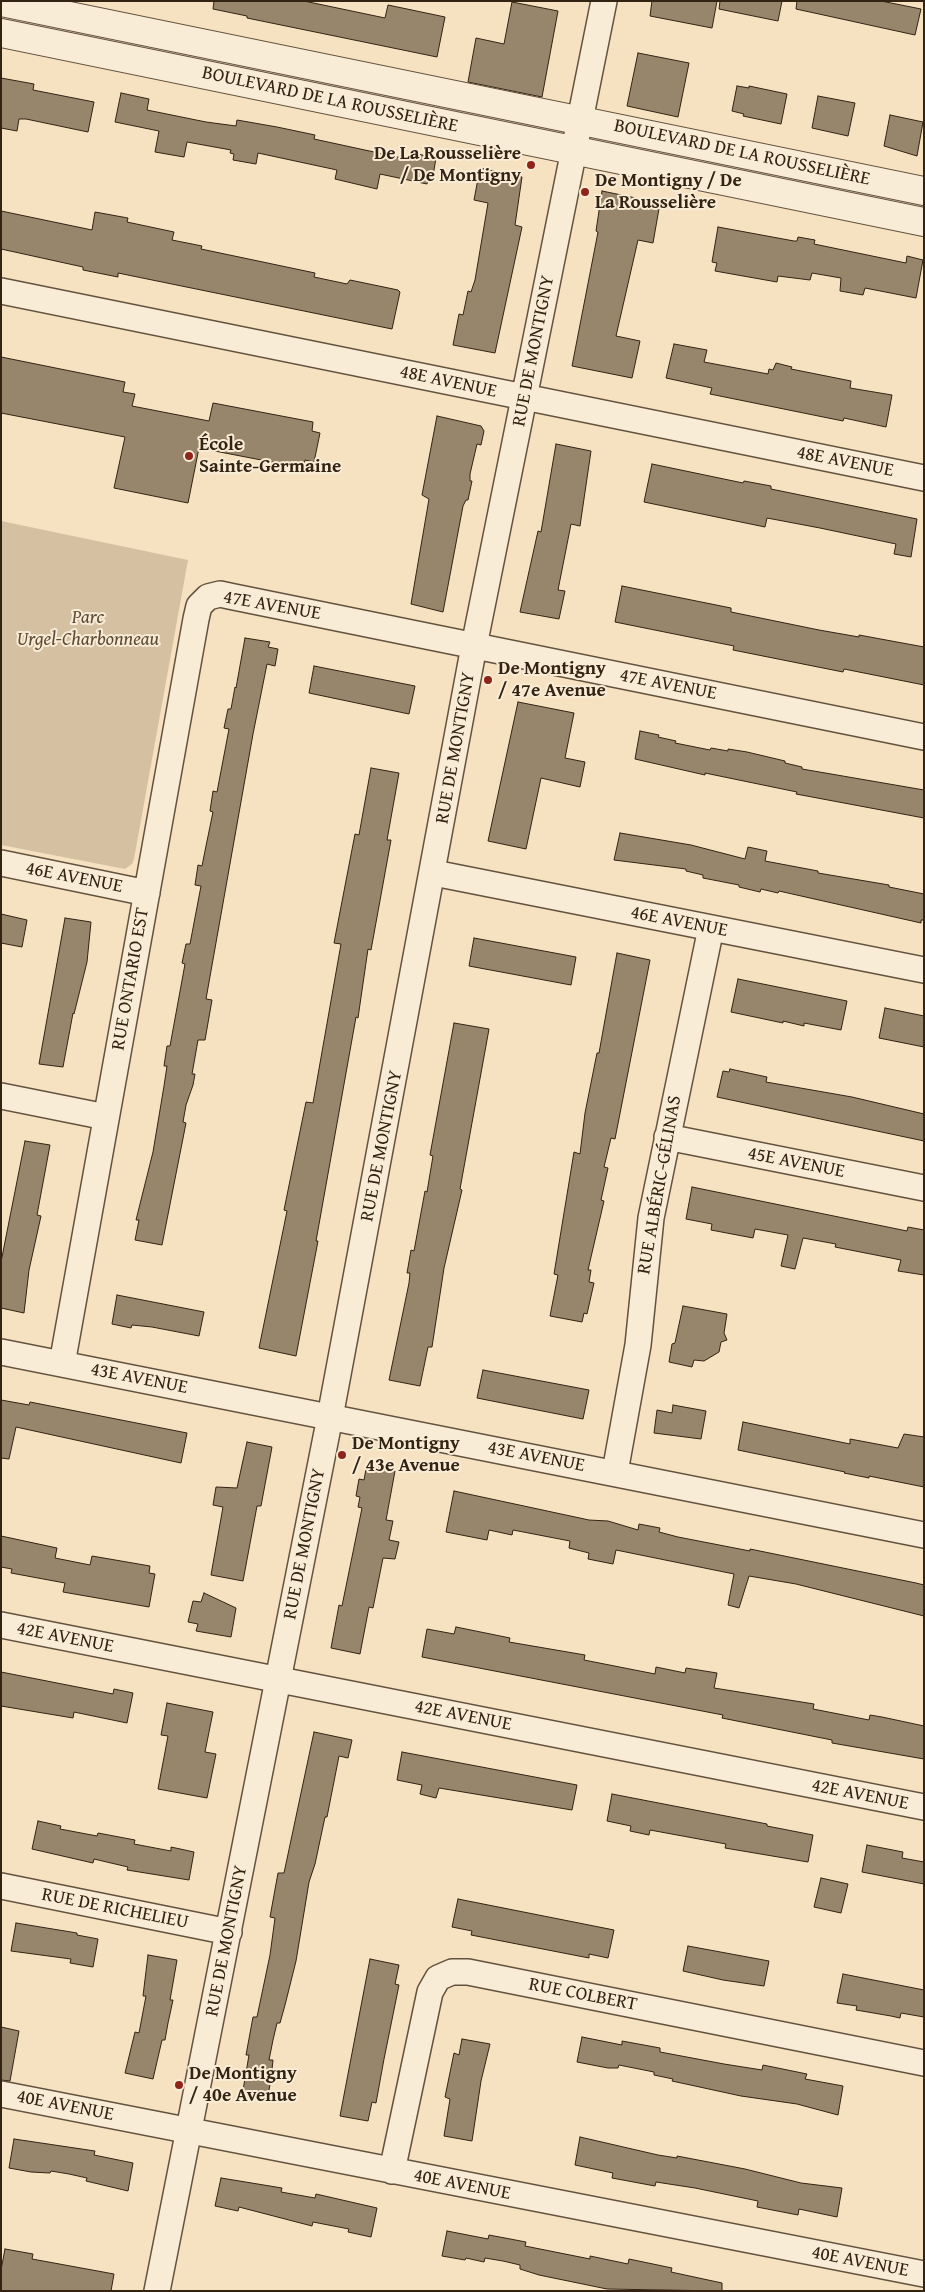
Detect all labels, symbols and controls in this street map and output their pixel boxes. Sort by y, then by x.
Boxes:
street label: BOULEVARD DE LA ROUSSELIÈRE [200,62,460,138]
street label: BOULEVARD DE LA ROUSSELIÈRE [612,115,872,191]
place label: De La Rousselière / De Montigny [374,143,521,187]
marker: De La Rousselière / De Montigny [525,159,537,171]
place label: De Montigny / De La Rousselière [595,170,742,214]
marker: De Montigny / De La Rousselière [579,186,591,198]
street label: RUE DE MONTIGNY [508,273,560,429]
street label: 48E AVENUE [397,361,499,403]
place label: École Sainte-Germaine [199,434,341,478]
street label: 48E AVENUE [794,441,896,483]
marker: École Sainte-Germaine [183,450,195,462]
street label: 47E AVENUE [221,586,323,626]
park label: Parc Urgel-Charbonneau [17,607,159,651]
place label: De Montigny / 47e Avenue [498,658,606,702]
street label: 47E AVENUE [617,664,719,706]
street label: RUE DE MONTIGNY [431,670,481,826]
marker: De Montigny / 47e Avenue [482,674,494,686]
street label: 46E AVENUE [23,857,125,899]
street label: 46E AVENUE [628,901,730,943]
street label: RUE ONTARIO EST [107,906,155,1052]
street label: RUE DE MONTIGNY [356,1068,408,1224]
street label: RUE ALBÉRIC-GÉLINAS [633,1094,687,1276]
street label: 45E AVENUE [745,1142,847,1184]
street label: 43E AVENUE [88,1358,190,1400]
place label: De Montigny / 43e Avenue [352,1433,460,1477]
street label: 43E AVENUE [485,1436,587,1478]
marker: De Montigny / 43e Avenue [336,1449,348,1461]
street label: RUE DE MONTIGNY [279,1466,331,1622]
street label: 42E AVENUE [14,1617,116,1659]
street label: 42E AVENUE [412,1695,514,1737]
street label: 42E AVENUE [809,1774,911,1816]
street label: RUE DE MONTIGNY [201,1863,253,2019]
street label: RUE DE RICHELIEU [40,1884,190,1934]
street label: RUE COLBERT [527,1973,639,2017]
place label: De Montigny / 40e Avenue [189,2063,297,2107]
marker: De Montigny / 40e Avenue [173,2079,185,2091]
street label: 40E AVENUE [14,2085,116,2127]
street label: 40E AVENUE [411,2164,513,2206]
street label: 40E AVENUE [809,2241,911,2283]

